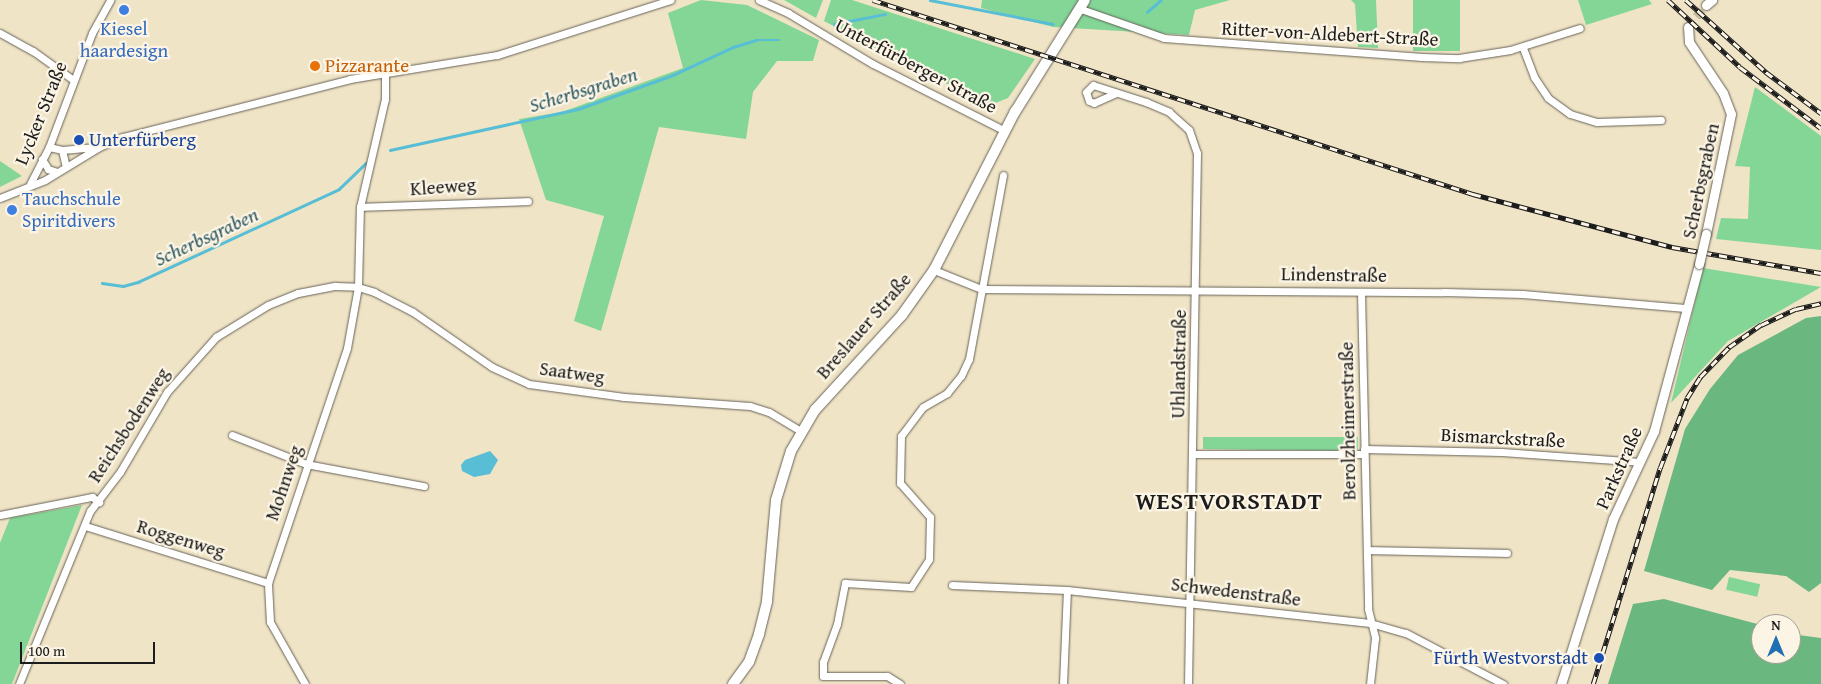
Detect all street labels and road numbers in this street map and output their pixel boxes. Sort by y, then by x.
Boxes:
street label: Unterfürberger Straße [831,14,1001,118]
street label: Ritter-von-Aldebert-Straße [1221,17,1439,51]
street label: Lycker Straße [10,58,72,168]
street label: Scherbsgraben [1678,121,1724,241]
street label: Kleeweg [409,173,477,201]
street label: Lindenstraße [1281,263,1387,287]
street label: Breslauer Straße [812,268,916,384]
street label: Uhlandstraße [1167,309,1191,419]
street label: Berolzheimerstraße [1335,341,1361,501]
street label: Saatweg [538,357,606,389]
street label: Reichsbodenweg [83,363,175,487]
street label: Bismarckstraße [1440,423,1566,453]
street label: Parkstraße [1591,423,1647,513]
street label: Mohnweg [261,442,307,524]
street label: Roggenweg [134,515,228,563]
street label: Schwedenstraße [1170,573,1302,611]

